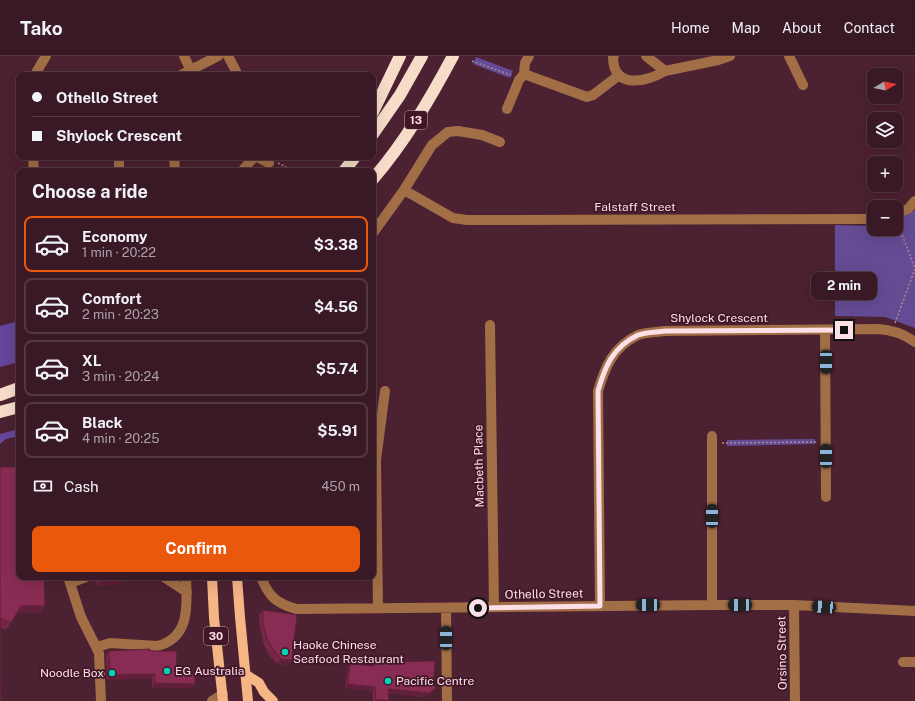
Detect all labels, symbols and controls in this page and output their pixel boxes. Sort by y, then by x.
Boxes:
text: Tako [20,17,63,39]
text: Home [671,20,710,36]
text: Map [732,20,760,36]
text: About [782,20,822,36]
text: Contact [844,20,895,36]
north arrow [867,68,903,104]
map controls [867,68,903,236]
text: Othello Street [56,89,158,106]
road number: 13 [405,111,427,129]
button: layers [867,112,903,148]
text: Shylock Crescent [56,127,182,144]
button: + [867,156,903,192]
text: Choose a ride [32,181,148,202]
street label: Falstaff Street [594,200,676,214]
button: − [867,200,903,236]
icon: car [34,226,70,262]
text: Economy [82,228,147,245]
text: $3.38 [314,236,358,253]
text: 1 min · 20:22 [82,245,156,260]
callout: 2 min [811,272,877,300]
text: 2 min [827,278,861,293]
icon: car [34,288,70,324]
text: Comfort [82,290,142,307]
text: $4.56 [314,298,358,315]
text: 2 min · 20:23 [82,307,159,322]
street label: Shylock Crescent [670,311,768,325]
route end [835,321,853,339]
icon: car [34,350,70,386]
car [820,350,832,374]
text: XL [82,352,101,369]
text: $5.74 [316,360,358,377]
text: 3 min · 20:24 [82,369,159,384]
icon: car [34,412,70,448]
text: Black [82,414,122,431]
text: $5.91 [317,422,358,439]
street label: Macbeth Place [471,424,487,508]
text: 4 min · 20:25 [82,431,160,446]
car [820,444,832,468]
icon: cash [32,475,54,497]
text: Cash [64,478,99,495]
text: 450 m [321,479,360,494]
car [706,504,718,528]
button: Confirm [32,526,360,572]
street label: Othello Street [505,586,584,602]
route start [469,599,487,617]
car [636,599,660,611]
car [728,599,752,611]
car [812,600,836,614]
street label: Orsino Street [774,616,790,690]
car [440,626,452,650]
road number: 30 [204,627,228,645]
place label: Haoke Chinese Seafood Restaurant [293,638,404,666]
marker: Haoke Chinese Seafood Restaurant [280,647,290,657]
place label: EG Australia [175,664,244,678]
place label: Noodle Box [40,666,104,680]
marker: EG Australia [162,666,172,676]
marker: Noodle Box [107,668,117,678]
place label: Pacific Centre [396,674,475,688]
marker: Pacific Centre [383,676,393,686]

